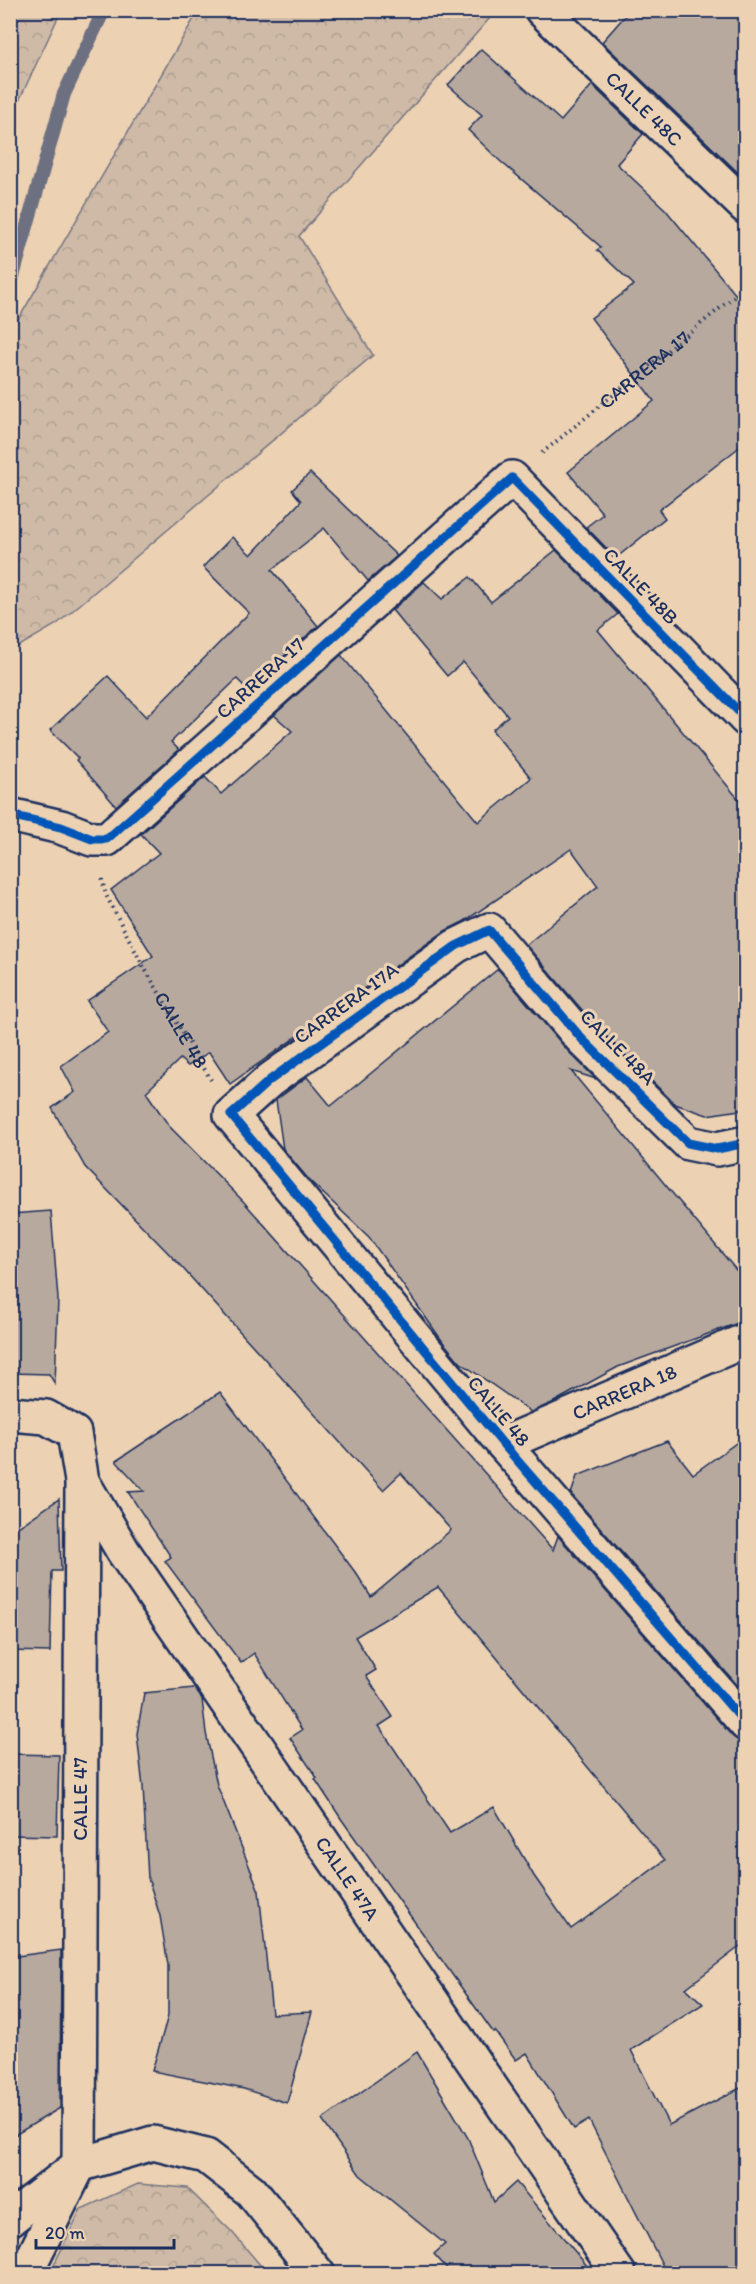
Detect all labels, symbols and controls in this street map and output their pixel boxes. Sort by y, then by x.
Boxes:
street label: CALLE 48C [601,66,688,151]
street label: CARRERA 17 [594,326,695,414]
street label: CALLE 48B [599,543,684,629]
street label: CARRERA 17 [211,632,309,724]
street label: CARRERA 17A [289,957,403,1049]
street label: CALLE 48 [149,987,213,1072]
street label: CALLE 48A [575,1004,661,1090]
street label: CARRERA 18 [568,1359,680,1425]
street label: CALLE 48 [463,1371,535,1451]
street label: CALLE 47 [68,1757,92,1841]
street label: CALLE 47A [310,1832,385,1925]
scale bar [36,2212,174,2250]
text: 20 m [45,2222,85,2244]

